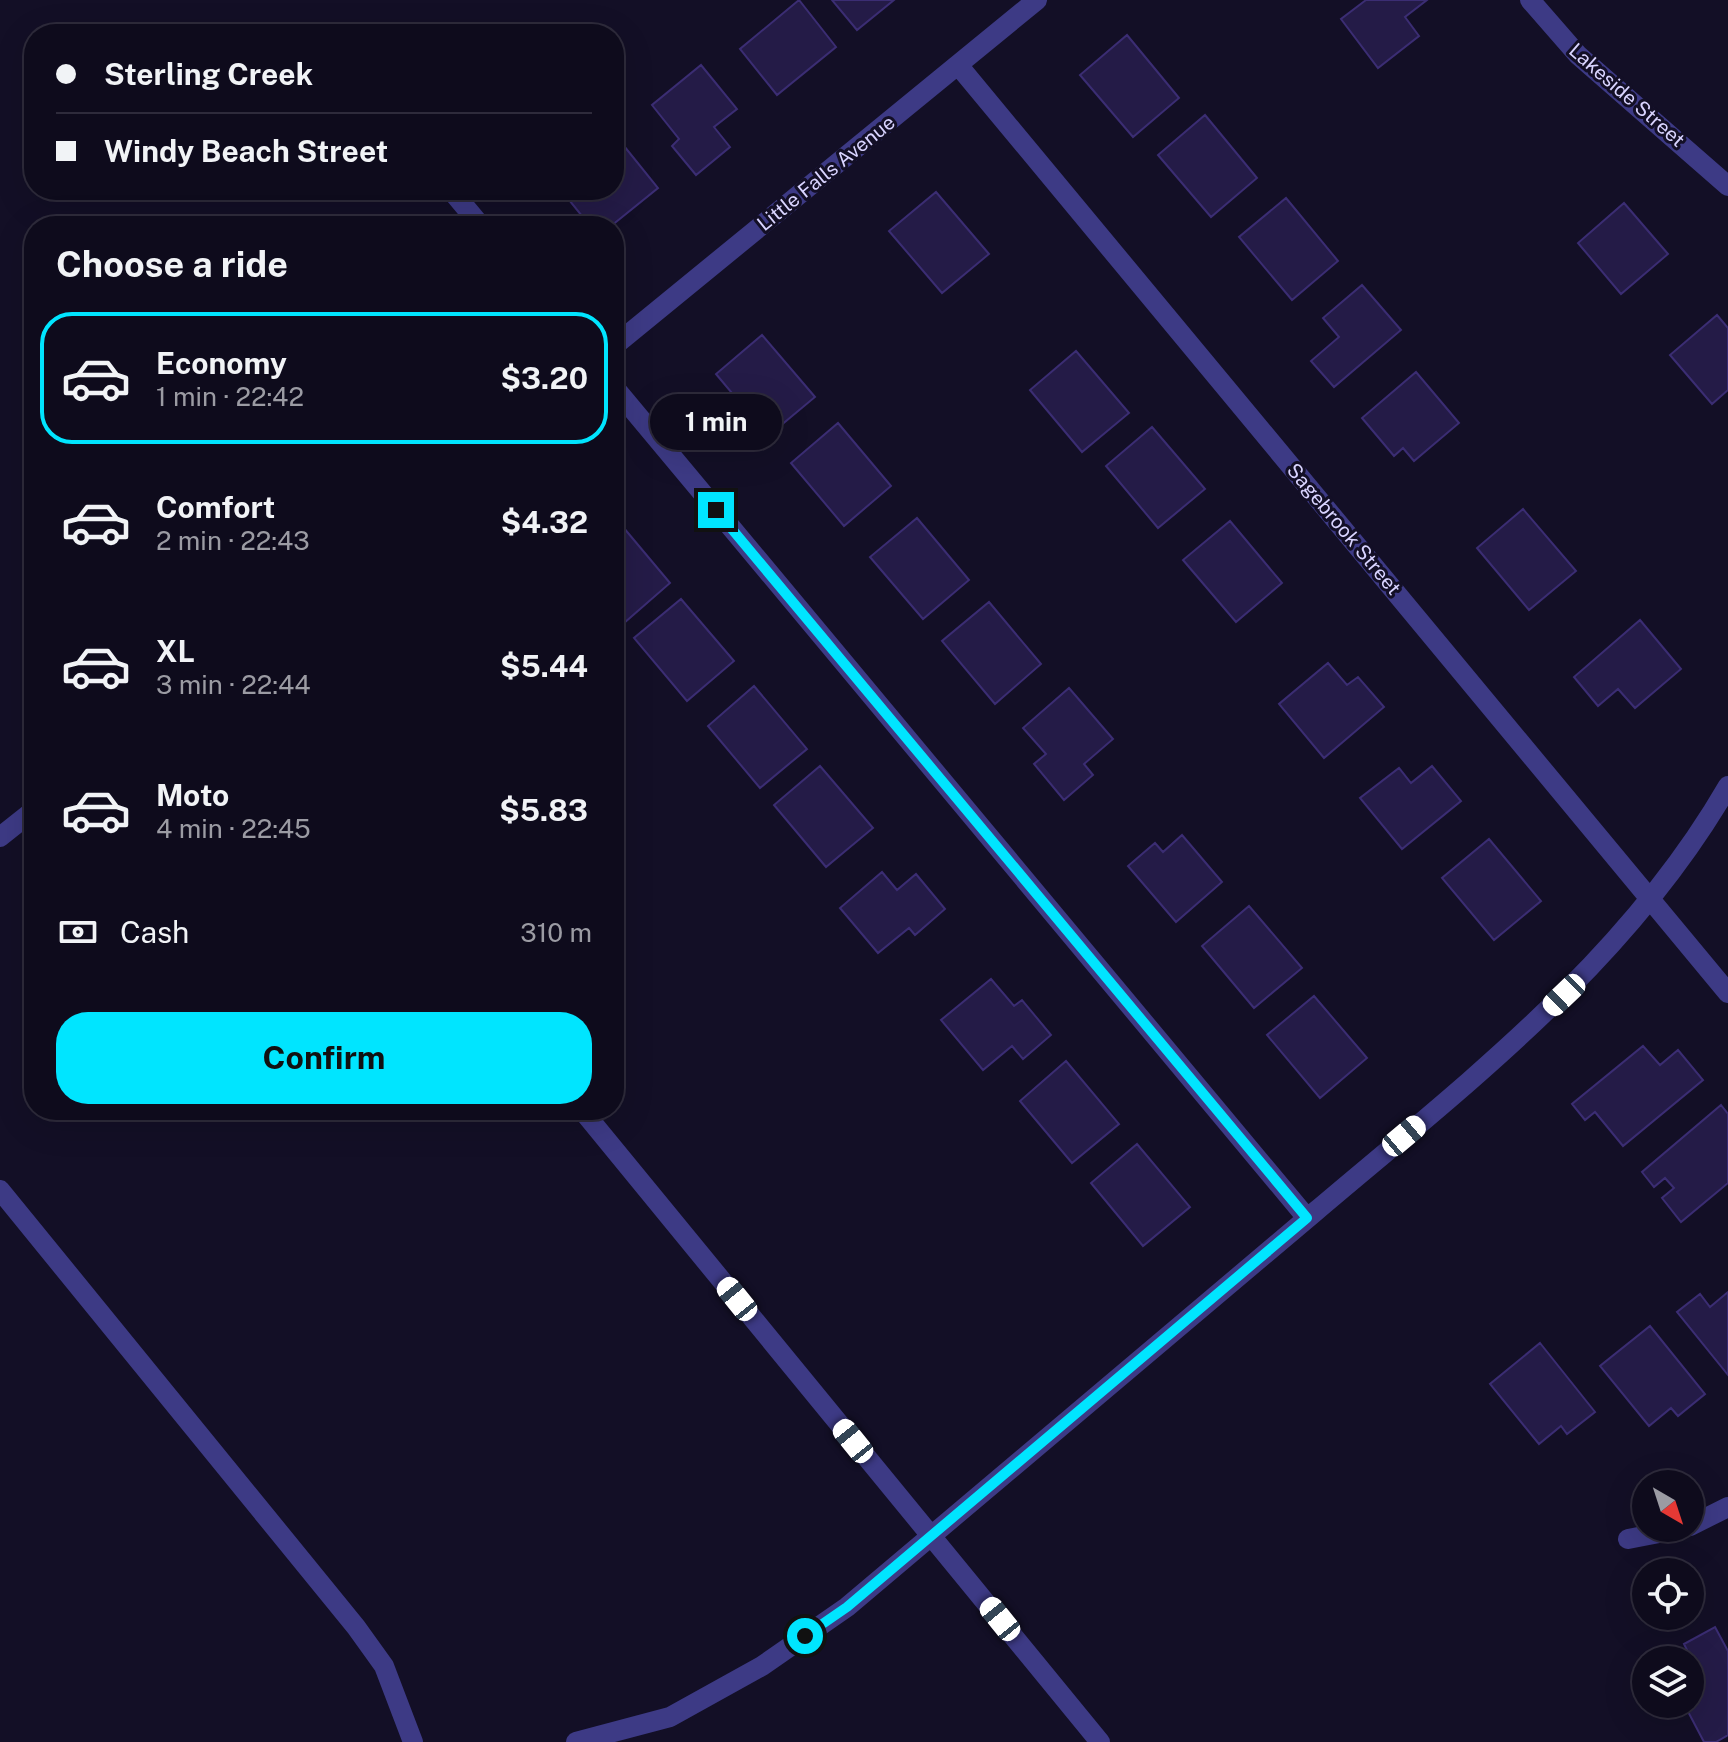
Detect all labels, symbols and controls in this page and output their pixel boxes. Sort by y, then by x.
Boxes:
street label: Lakeside Street [1564,38,1690,152]
text: Sterling Creek [104,56,313,92]
street label: Little Falls Avenue [752,110,900,236]
text: Windy Beach Street [104,133,388,169]
text: Choose a ride [56,243,288,285]
icon: car [60,342,132,414]
text: Economy [156,345,287,381]
text: $3.20 [501,360,588,396]
text: 1 min · 22:42 [156,381,304,412]
callout: 1 min [650,394,782,450]
text: 1 min [685,406,747,437]
street label: Sagebrook Street [1282,458,1406,600]
icon: car [60,486,132,558]
text: Comfort [156,489,275,525]
route end [698,492,734,528]
text: $4.32 [501,504,588,540]
text: 2 min · 22:43 [156,525,310,556]
icon: car [60,630,132,702]
text: XL [156,633,195,669]
text: $5.44 [500,648,588,684]
text: 3 min · 22:44 [156,669,311,700]
icon: car [60,774,132,846]
text: Moto [156,777,229,813]
text: $5.83 [499,792,588,828]
text: 4 min · 22:45 [156,813,311,844]
icon: cash [56,910,100,954]
text: Cash [120,914,189,950]
text: 310 m [520,917,592,948]
car [1538,970,1590,1020]
button: Confirm [56,1012,592,1104]
car [1378,1111,1430,1161]
car [713,1273,761,1325]
car [829,1415,877,1467]
north arrow [1632,1470,1704,1542]
map controls [1632,1470,1704,1718]
button: locate [1632,1558,1704,1630]
car [976,1593,1024,1645]
route start [787,1618,823,1654]
button: layers [1632,1646,1704,1718]

